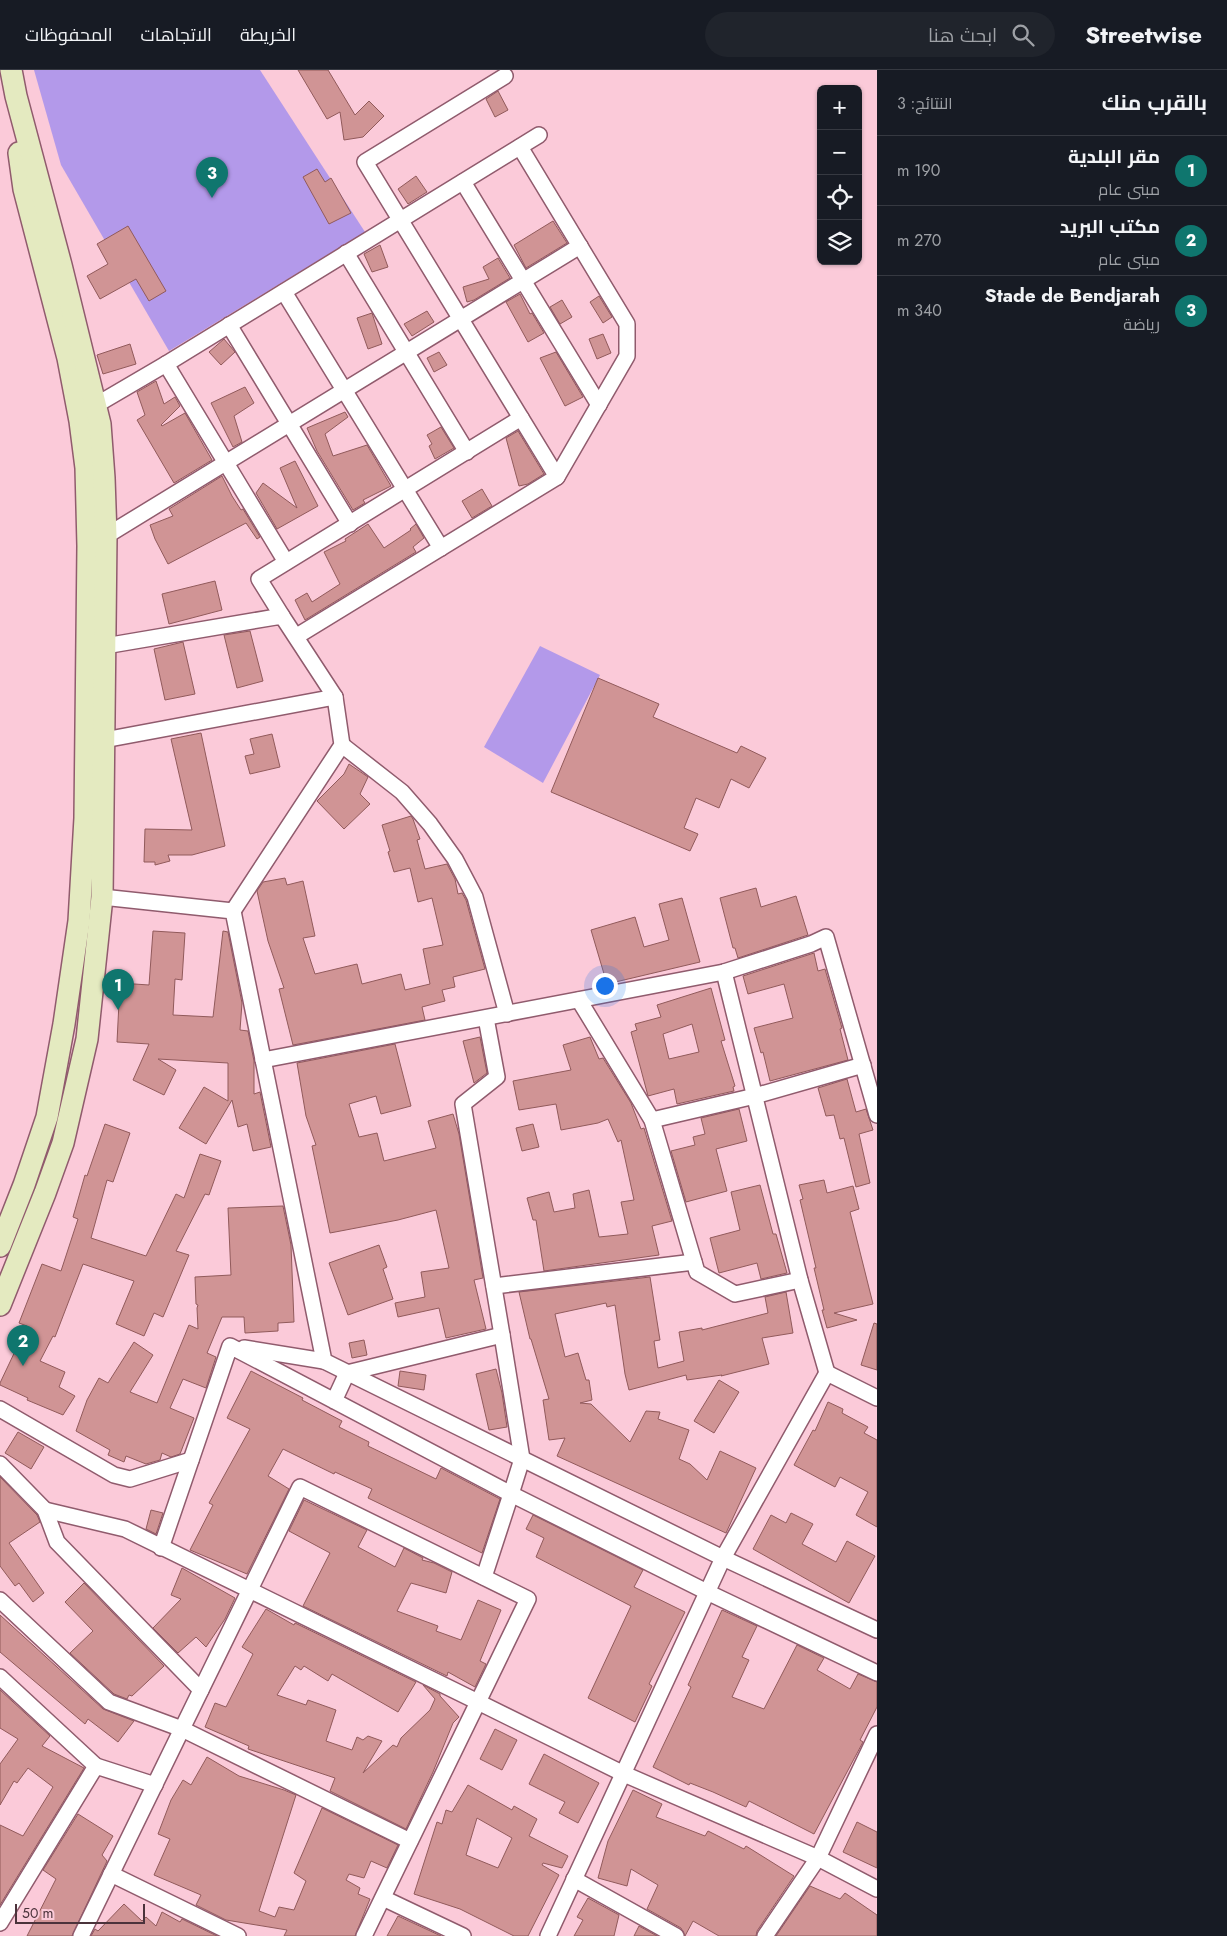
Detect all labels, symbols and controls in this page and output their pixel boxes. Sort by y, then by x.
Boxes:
search box [705,12,1055,57]
text: Streetwise [1085,17,1202,52]
icon: search [1009,21,1037,49]
text: المحفوظات [25,22,113,48]
text: الاتجاهات [141,22,212,48]
text: الخريطة [240,22,296,48]
text: ابحث هنا [928,22,997,49]
map controls [817,85,862,265]
button: + [817,85,862,130]
text: بالقرب منك [1102,88,1207,118]
text: النتائج: 3 [897,92,953,115]
button: − [817,130,862,175]
text: مقر البلدية [1068,143,1160,170]
pin: 3 [196,157,228,198]
text: 190 m [897,159,940,182]
text: 1 [1187,159,1195,182]
button: locate [817,175,862,220]
text: مبنى عام [1098,178,1160,201]
text: مكتب البريد [1060,213,1160,240]
button: layers [817,220,862,265]
text: 270 m [897,229,941,252]
text: 2 [1186,229,1196,252]
text: مبنى عام [1098,248,1160,271]
text: Stade de Bendjarah [985,282,1160,309]
text: 340 m [897,299,942,322]
text: 3 [1186,299,1196,322]
text: رياضة [1123,313,1160,336]
pin: 1 [102,969,134,1010]
your location [592,973,618,999]
pin: 2 [7,1325,39,1366]
scale bar [15,1901,145,1924]
text: 50 m [22,1903,53,1923]

